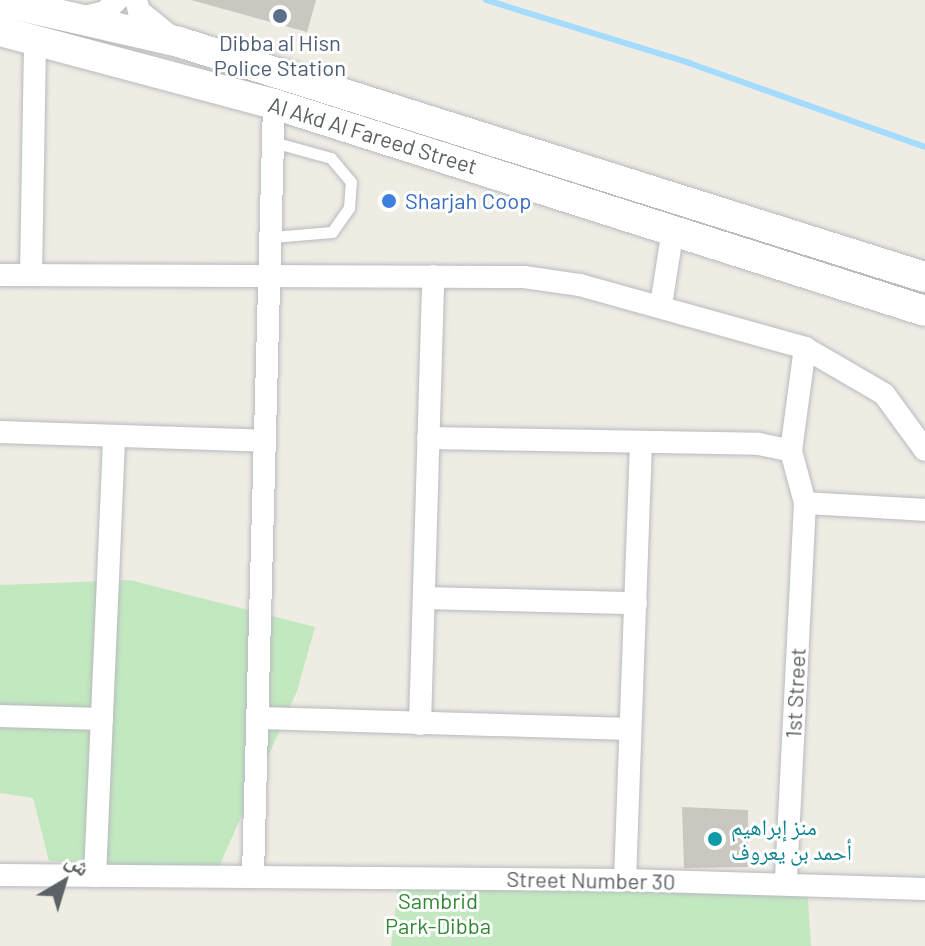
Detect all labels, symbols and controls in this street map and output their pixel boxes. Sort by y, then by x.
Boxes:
marker: Dibba al Hisn Police Station [271,7,289,25]
place label: Dibba al Hisn Police Station [214,29,346,80]
street label: Al Akd Al Fareed Street [265,91,481,179]
place label: Sharjah Coop [405,188,531,214]
marker: Sharjah Coop [380,192,398,210]
street label: 1st Street [779,647,811,739]
place label: منز إبراهيم أحمد بن يعروف [731,813,852,864]
marker: منز إبراهيم أحمد بن يعروف [706,830,724,848]
north arrow [24,842,104,922]
text: ش [62,846,96,881]
street label: Street Number 30 [506,865,676,895]
park label: Sambrid Park-Dibba [385,887,491,938]

